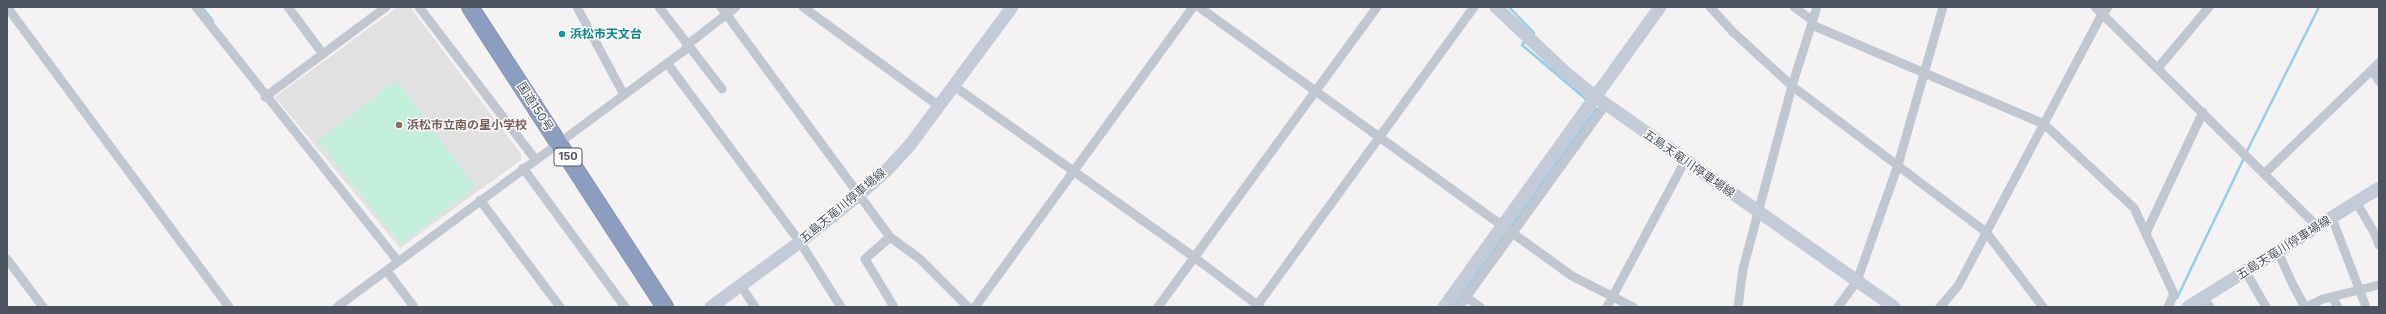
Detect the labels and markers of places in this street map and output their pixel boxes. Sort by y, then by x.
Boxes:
place label: 浜松市天文台 [570,27,642,41]
marker: 浜松市天文台 [557,29,567,39]
place label: 浜松市立南の星小学校 [407,118,527,132]
marker: 浜松市立南の星小学校 [394,120,404,130]

